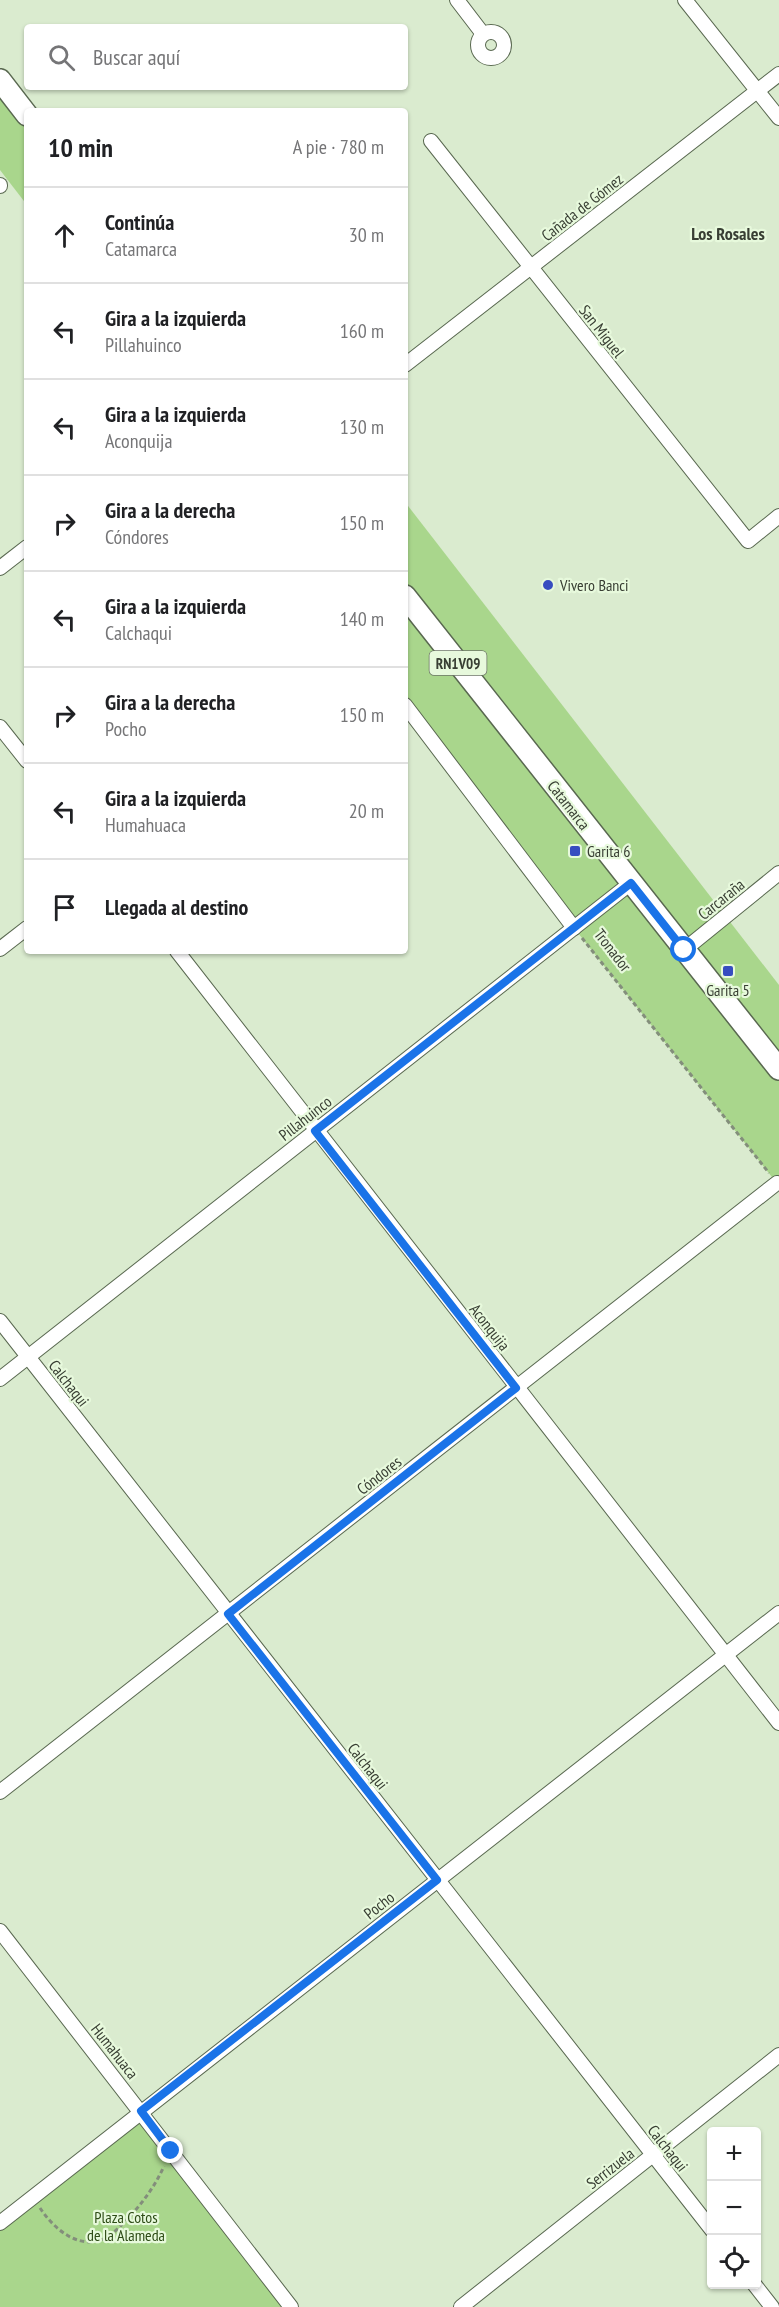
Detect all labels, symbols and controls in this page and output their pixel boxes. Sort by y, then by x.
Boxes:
search box [24,24,408,90]
icon: search [45,41,78,74]
text: Buscar aquí [93,43,180,71]
text: 10 min [48,131,113,164]
text: A pie · 780 m [293,134,384,160]
street label: Cañada de Gómez [537,169,627,245]
text: Continúa [105,208,174,236]
icon: ahead [48,219,81,252]
text: 30 m [349,222,384,248]
district label: Los Rosales [691,222,765,245]
text: Catamarca [105,236,177,262]
street label: San Miguel [575,301,629,362]
text: Gira a la izquierda [105,304,246,332]
icon: left [48,315,81,348]
text: 160 m [340,318,384,344]
text: Pillahuinco [105,332,182,358]
text: Gira a la izquierda [105,400,246,428]
icon: left [48,411,81,444]
text: 130 m [340,414,384,440]
text: Aconquija [105,428,172,454]
text: Gira a la derecha [105,496,235,524]
icon: right [48,507,81,540]
text: 150 m [340,510,384,536]
text: Cóndores [105,524,169,550]
place label: Vivero Banci [559,575,629,595]
marker: Vivero Banci [541,578,555,592]
text: Gira a la izquierda [105,592,246,620]
icon: left [48,603,81,636]
text: 140 m [340,606,384,632]
text: Calchaqui [105,620,172,646]
road number: RN1V09 [430,651,486,675]
text: Gira a la derecha [105,688,235,716]
icon: right [48,699,81,732]
text: 150 m [340,702,384,728]
text: Pocho [105,716,147,742]
street label: Catamarca [543,776,595,834]
text: Gira a la izquierda [105,784,246,812]
icon: left [48,795,81,828]
text: 20 m [349,798,384,824]
text: Humahuaca [105,812,186,838]
place label: Garita 6 [587,841,631,861]
marker: Garita 6 [568,844,582,858]
street label: Carcaraña [694,874,748,924]
icon: arrive [48,891,81,924]
text: Llegada al destino [105,893,248,921]
street label: Tronador [590,925,636,976]
route start [670,936,696,962]
marker: Garita 5 [721,964,735,978]
place label: Garita 5 [706,980,750,1000]
street label: Pillahuinco [275,1091,335,1145]
street label: Aconquija [466,1300,514,1354]
street label: Calchaqui [45,1356,93,1410]
street label: Cóndores [353,1451,405,1499]
street label: Calchaqui [344,1739,392,1793]
street label: Pocho [360,1887,398,1923]
street label: Humahuaca [87,2019,143,2083]
street label: Calchaqui [644,2121,692,2175]
map controls [707,2127,761,2289]
button: + [707,2127,761,2181]
route end [157,2137,183,2163]
street label: Serrizuela [582,2143,638,2193]
button: − [707,2181,761,2235]
park label: Plaza Cotos de la Alameda [87,2207,165,2245]
button: locate [707,2235,761,2289]

